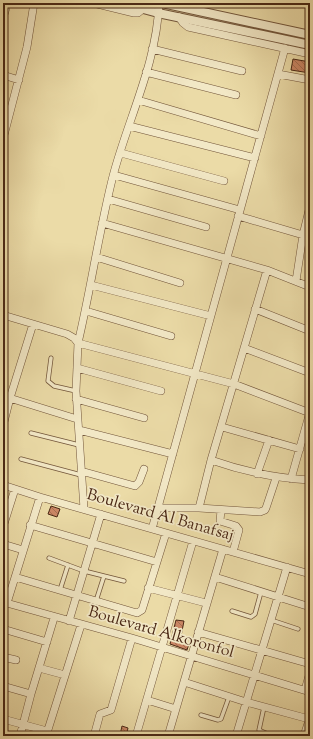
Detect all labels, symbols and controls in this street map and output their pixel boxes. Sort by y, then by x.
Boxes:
street label: Boulevard Al Banafsaj [84,484,236,548]
street label: Boulevard Alkoronfol [85,601,237,665]

